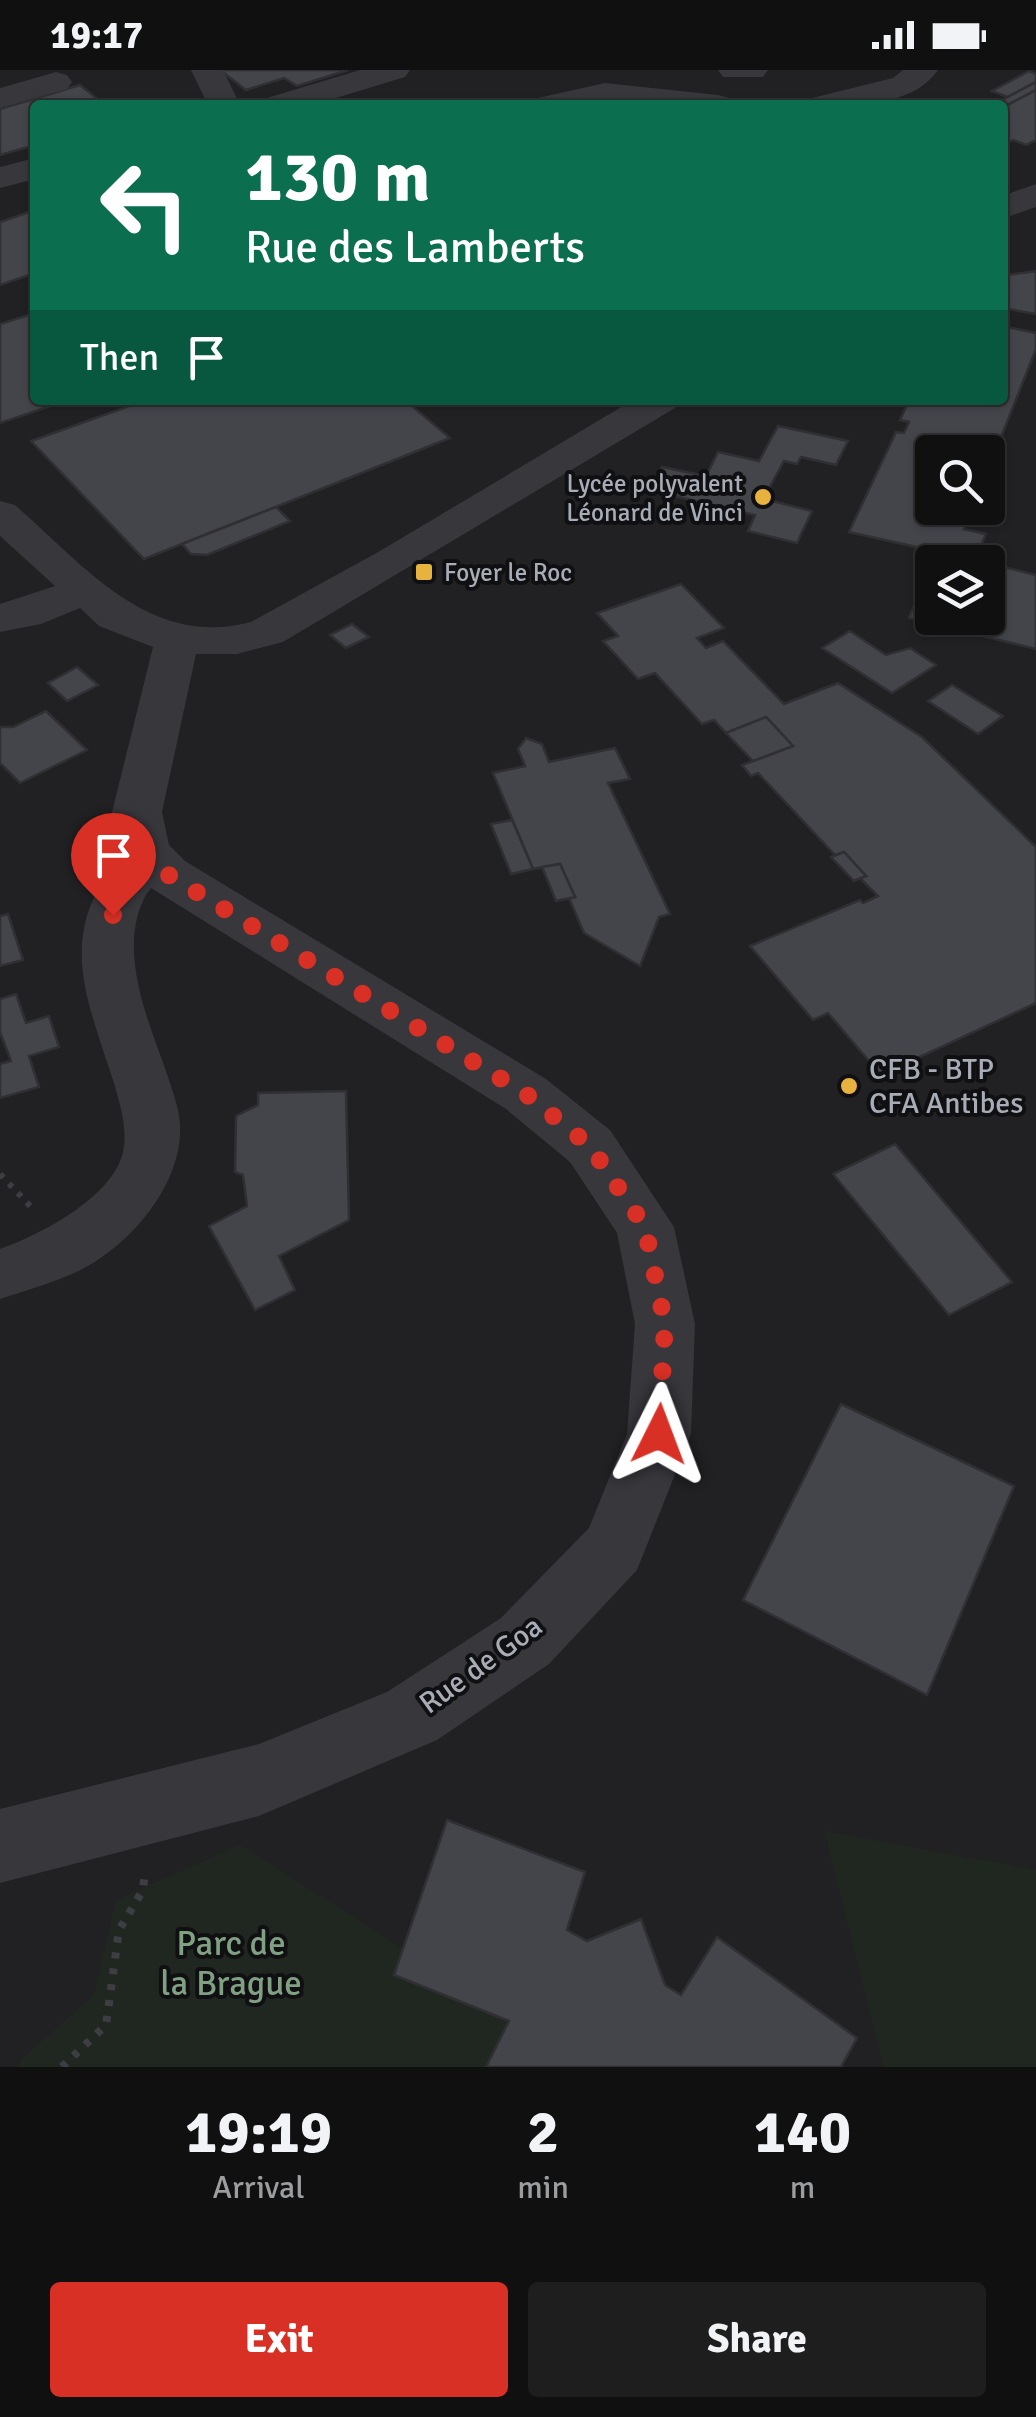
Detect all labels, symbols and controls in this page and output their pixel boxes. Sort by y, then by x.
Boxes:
text: 19:17 [50,12,143,59]
text: 130 m [245,134,430,220]
icon: left [80,140,210,270]
text: Rue des Lamberts [245,220,585,275]
icon: arrive [179,330,234,385]
text: Then [80,334,159,381]
map controls [915,435,1005,635]
button: search [915,435,1005,525]
place label: Lycée polyvalent Léonard de Vinci [566,468,743,528]
marker: Lycée polyvalent Léonard de Vinci [752,486,774,508]
button: layers [915,545,1005,635]
place label: Foyer le Roc [444,557,572,588]
marker: Foyer le Roc [413,561,435,583]
pin [71,813,156,916]
icon: arrive [86,828,141,883]
place label: CFB - BTP CFA Antibes [869,1051,1023,1122]
marker: CFB - BTP CFA Antibes [838,1075,860,1097]
position arrow [607,1382,711,1486]
street label: Rue de Goa [412,1608,550,1722]
park label: Parc de la Brague [160,1922,302,2005]
text: 19:19 [185,2096,332,2170]
text: 2 [527,2096,559,2170]
text: 140 [754,2096,851,2170]
text: Arrival [213,2168,305,2207]
text: min [517,2168,569,2207]
text: m [790,2168,815,2207]
button: Exit [50,2282,508,2397]
button: Share [528,2282,986,2397]

